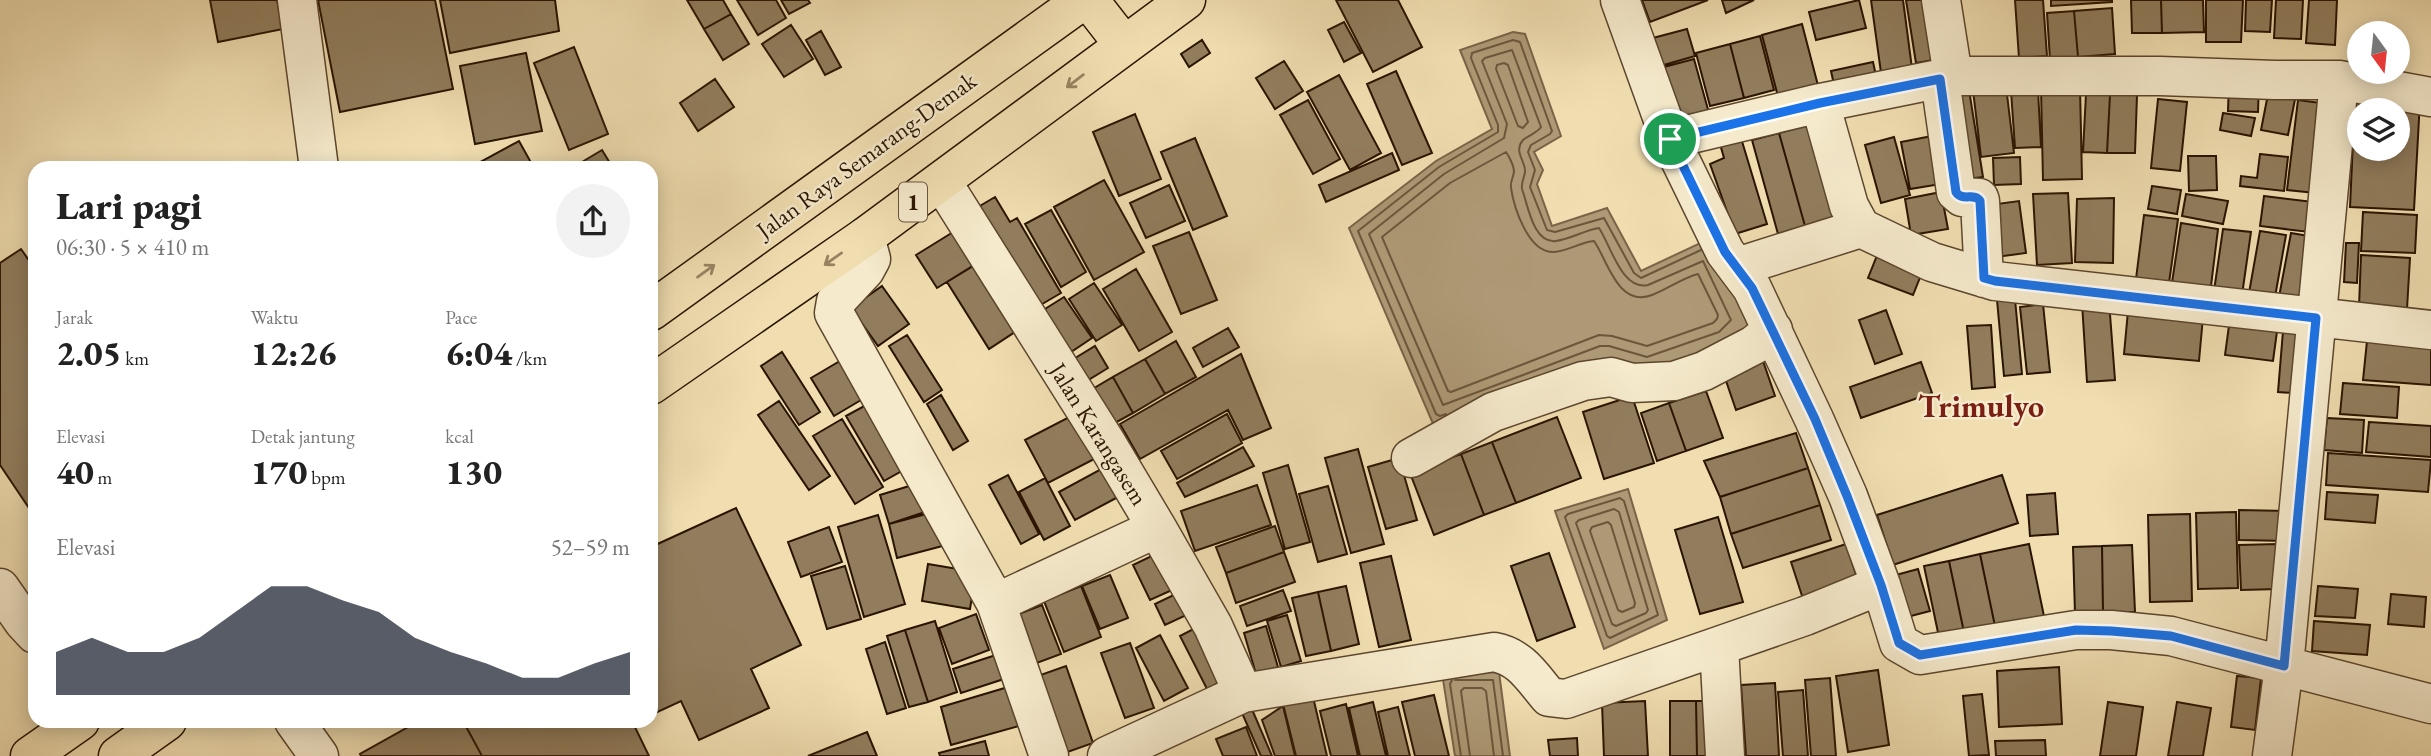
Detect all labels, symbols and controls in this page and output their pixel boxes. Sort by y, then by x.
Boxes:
north arrow [2347,21,2410,84]
map controls [2347,21,2410,161]
street label: Jalan Raya Semarang-Demak [748,64,983,246]
one-way arrow [1067,74,1085,89]
button: layers [2347,98,2410,161]
pin [1640,109,1700,169]
icon: arrive [1651,120,1689,158]
text: Lari pagi [56,181,202,230]
road number: 1 [899,182,927,222]
button: share [556,184,630,258]
text: 06:30 · 5 × 410 m [56,232,209,262]
one-way arrow [824,252,843,266]
one-way arrow [696,264,715,278]
text: Jarak [56,305,93,330]
text: Waktu [251,305,299,330]
text: Pace [445,305,477,330]
text: 2.05 [56,330,122,375]
text: 12:26 [251,330,336,375]
text: 6:04 [445,330,512,375]
text: km [122,346,149,371]
text: /km [512,346,547,371]
street label: Jalan Karangasem [1042,355,1155,511]
district label: Trimulyo [1918,385,2044,427]
text: Elevasi [56,424,105,449]
text: Detak jantung [251,424,355,449]
text: kcal [445,424,474,449]
text: 40 [56,449,94,494]
text: 170 [251,449,307,494]
text: 130 [445,449,502,494]
text: m [94,465,112,490]
text: bpm [307,465,346,490]
text: Elevasi [56,532,115,562]
text: 52–59 m [551,532,630,562]

